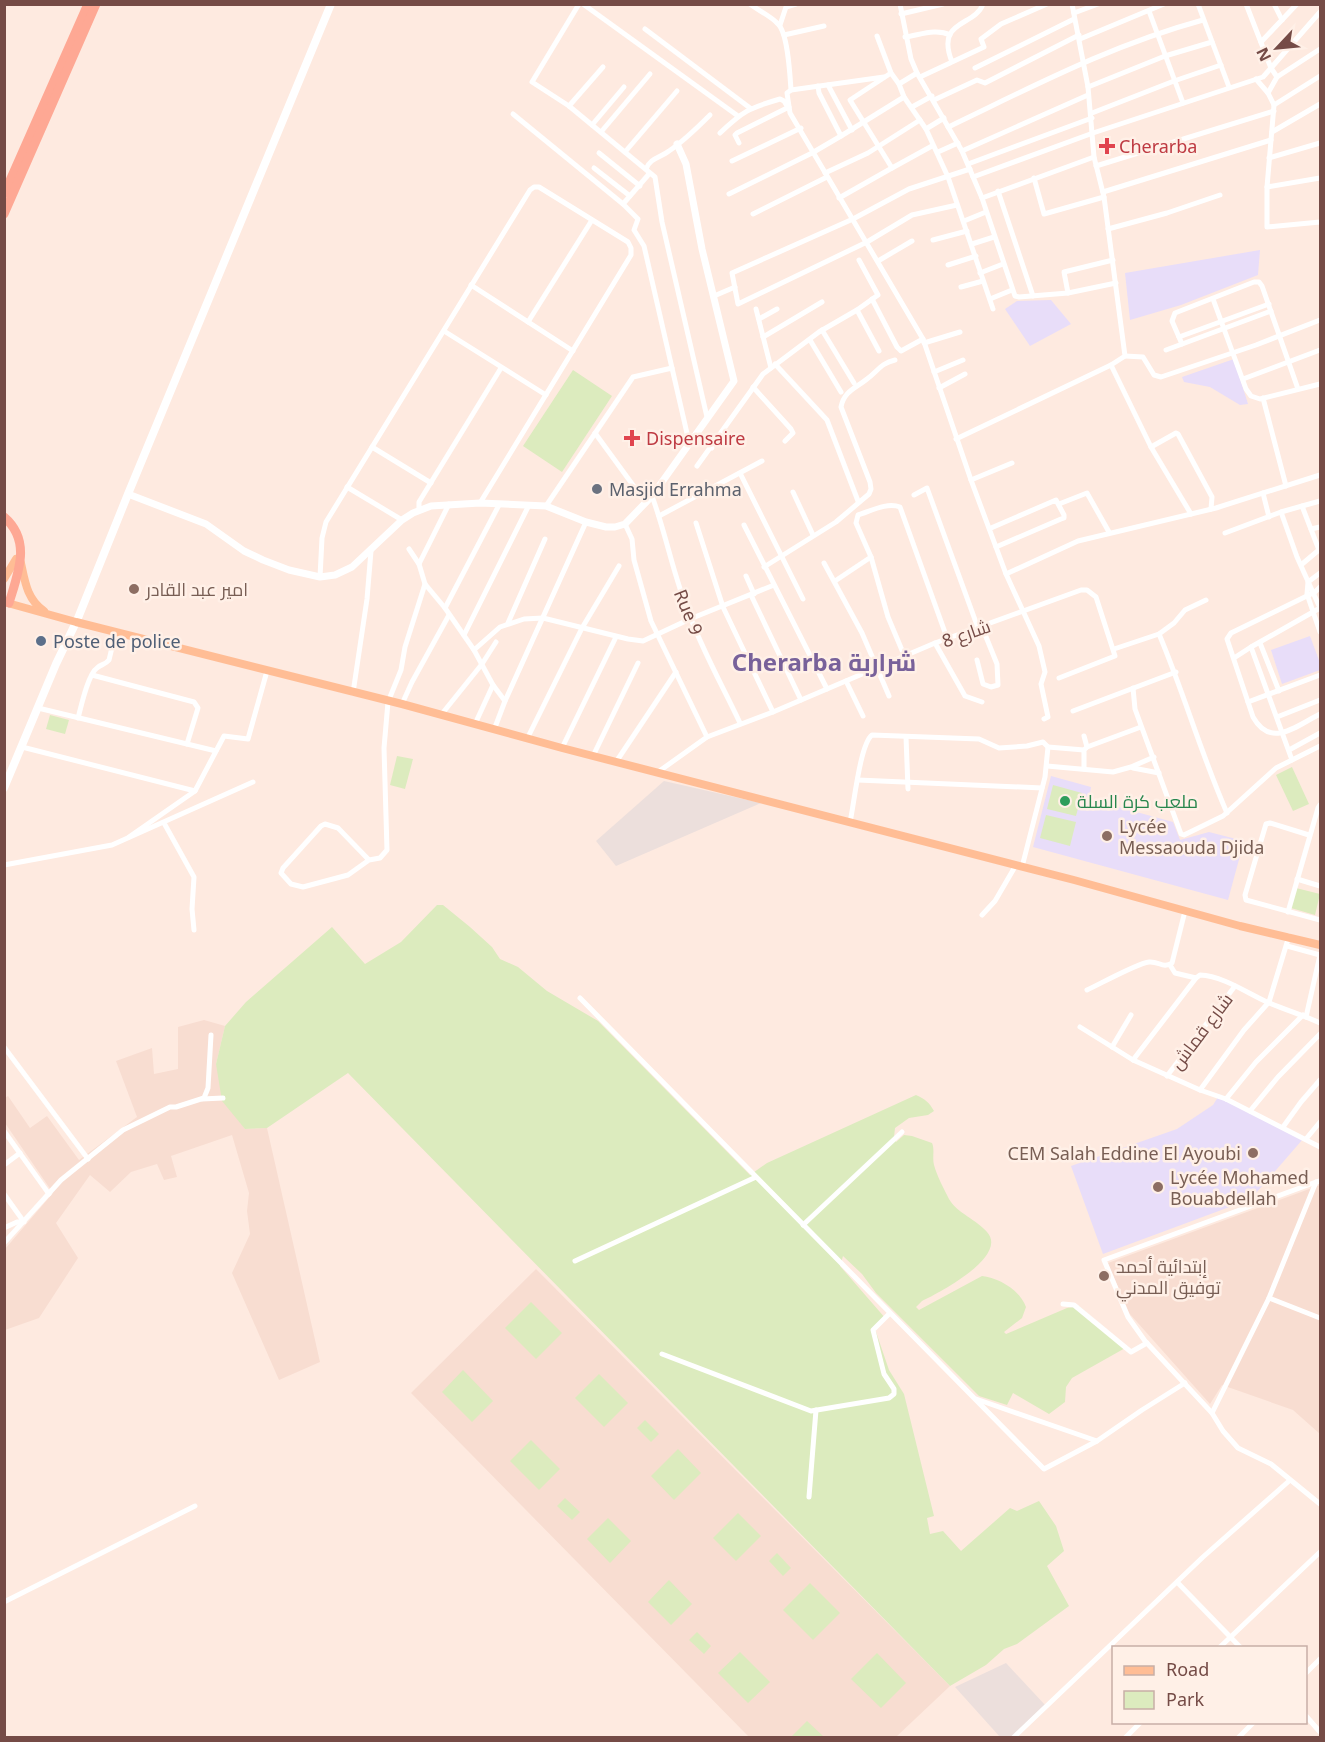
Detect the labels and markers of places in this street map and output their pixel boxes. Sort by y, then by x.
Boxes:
place label: Cherarba [1119,134,1197,158]
marker: Cherarba [1100,139,1114,153]
place label: Dispensaire [646,426,745,450]
marker: Dispensaire [623,429,641,447]
place label: Masjid Errahma [609,477,742,501]
marker: Masjid Errahma [590,482,604,496]
place label: امير عبد القادر [145,577,248,601]
marker: امير عبد القادر [127,582,141,596]
place label: Poste de police [53,629,181,653]
marker: Poste de police [34,634,48,648]
place label: ملعب كرة السلة [1077,789,1198,813]
marker: ملعب كرة السلة [1058,794,1072,808]
place label: Lycée Messaouda Djida [1119,814,1264,859]
marker: Lycée Messaouda Djida [1100,829,1114,843]
place label: CEM Salah Eddine El Ayoubi [1008,1141,1241,1165]
marker: CEM Salah Eddine El Ayoubi [1246,1146,1260,1160]
place label: Lycée Mohamed Bouabdellah [1170,1165,1309,1210]
marker: Lycée Mohamed Bouabdellah [1151,1180,1165,1194]
place label: إبتدائية أحمد توفيق المدني [1116,1254,1221,1302]
marker: إبتدائية أحمد توفيق المدني [1097,1269,1111,1283]

